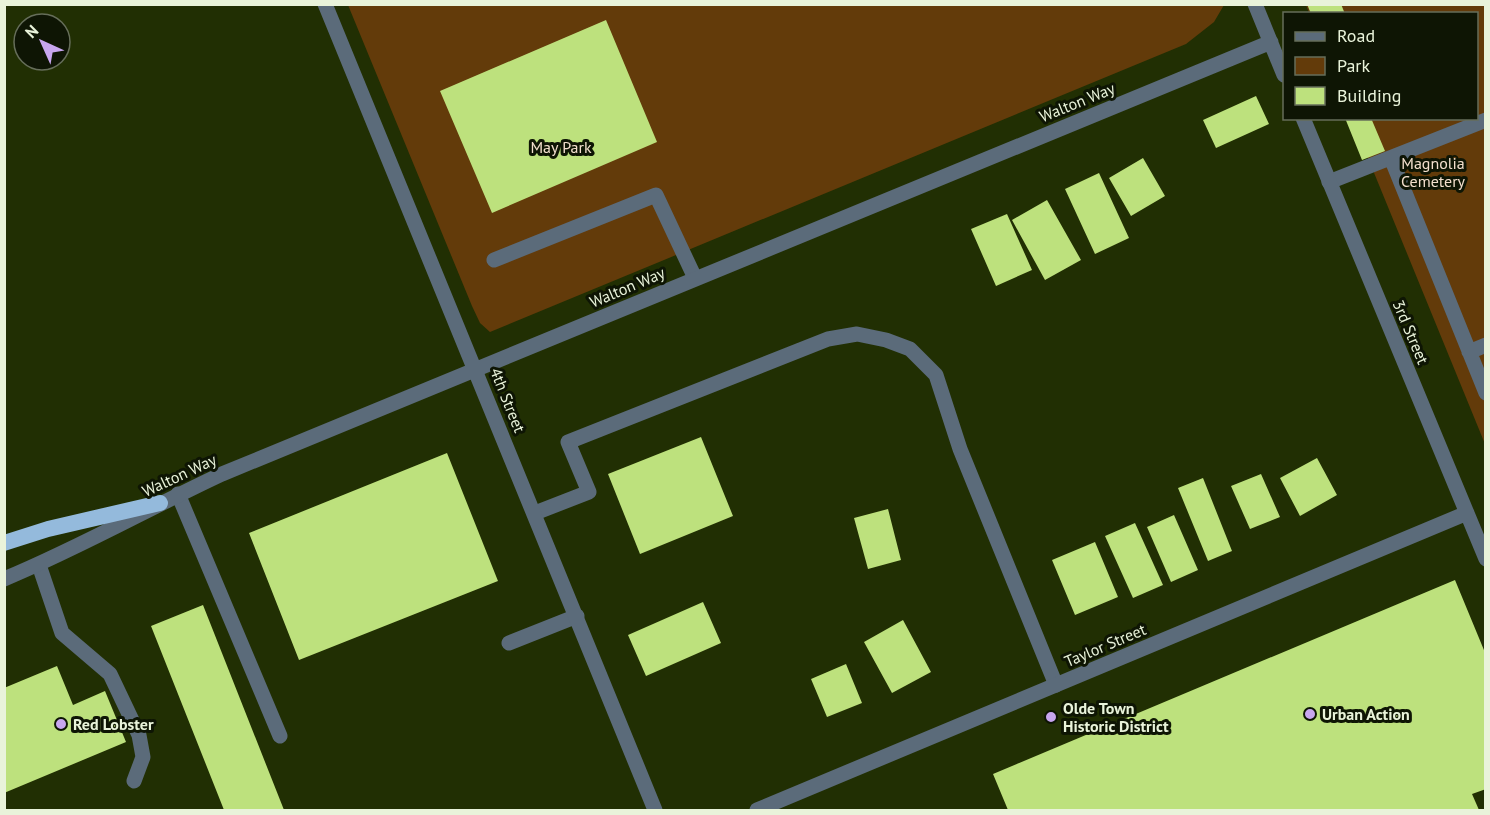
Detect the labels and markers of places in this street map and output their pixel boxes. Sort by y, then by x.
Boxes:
place label: Olde Town Historic District [1063,698,1169,736]
place label: Urban Action [1322,704,1410,724]
marker: Urban Action [1303,707,1317,721]
marker: Olde Town Historic District [1044,710,1058,724]
place label: Red Lobster [73,714,154,734]
marker: Red Lobster [54,717,68,731]

